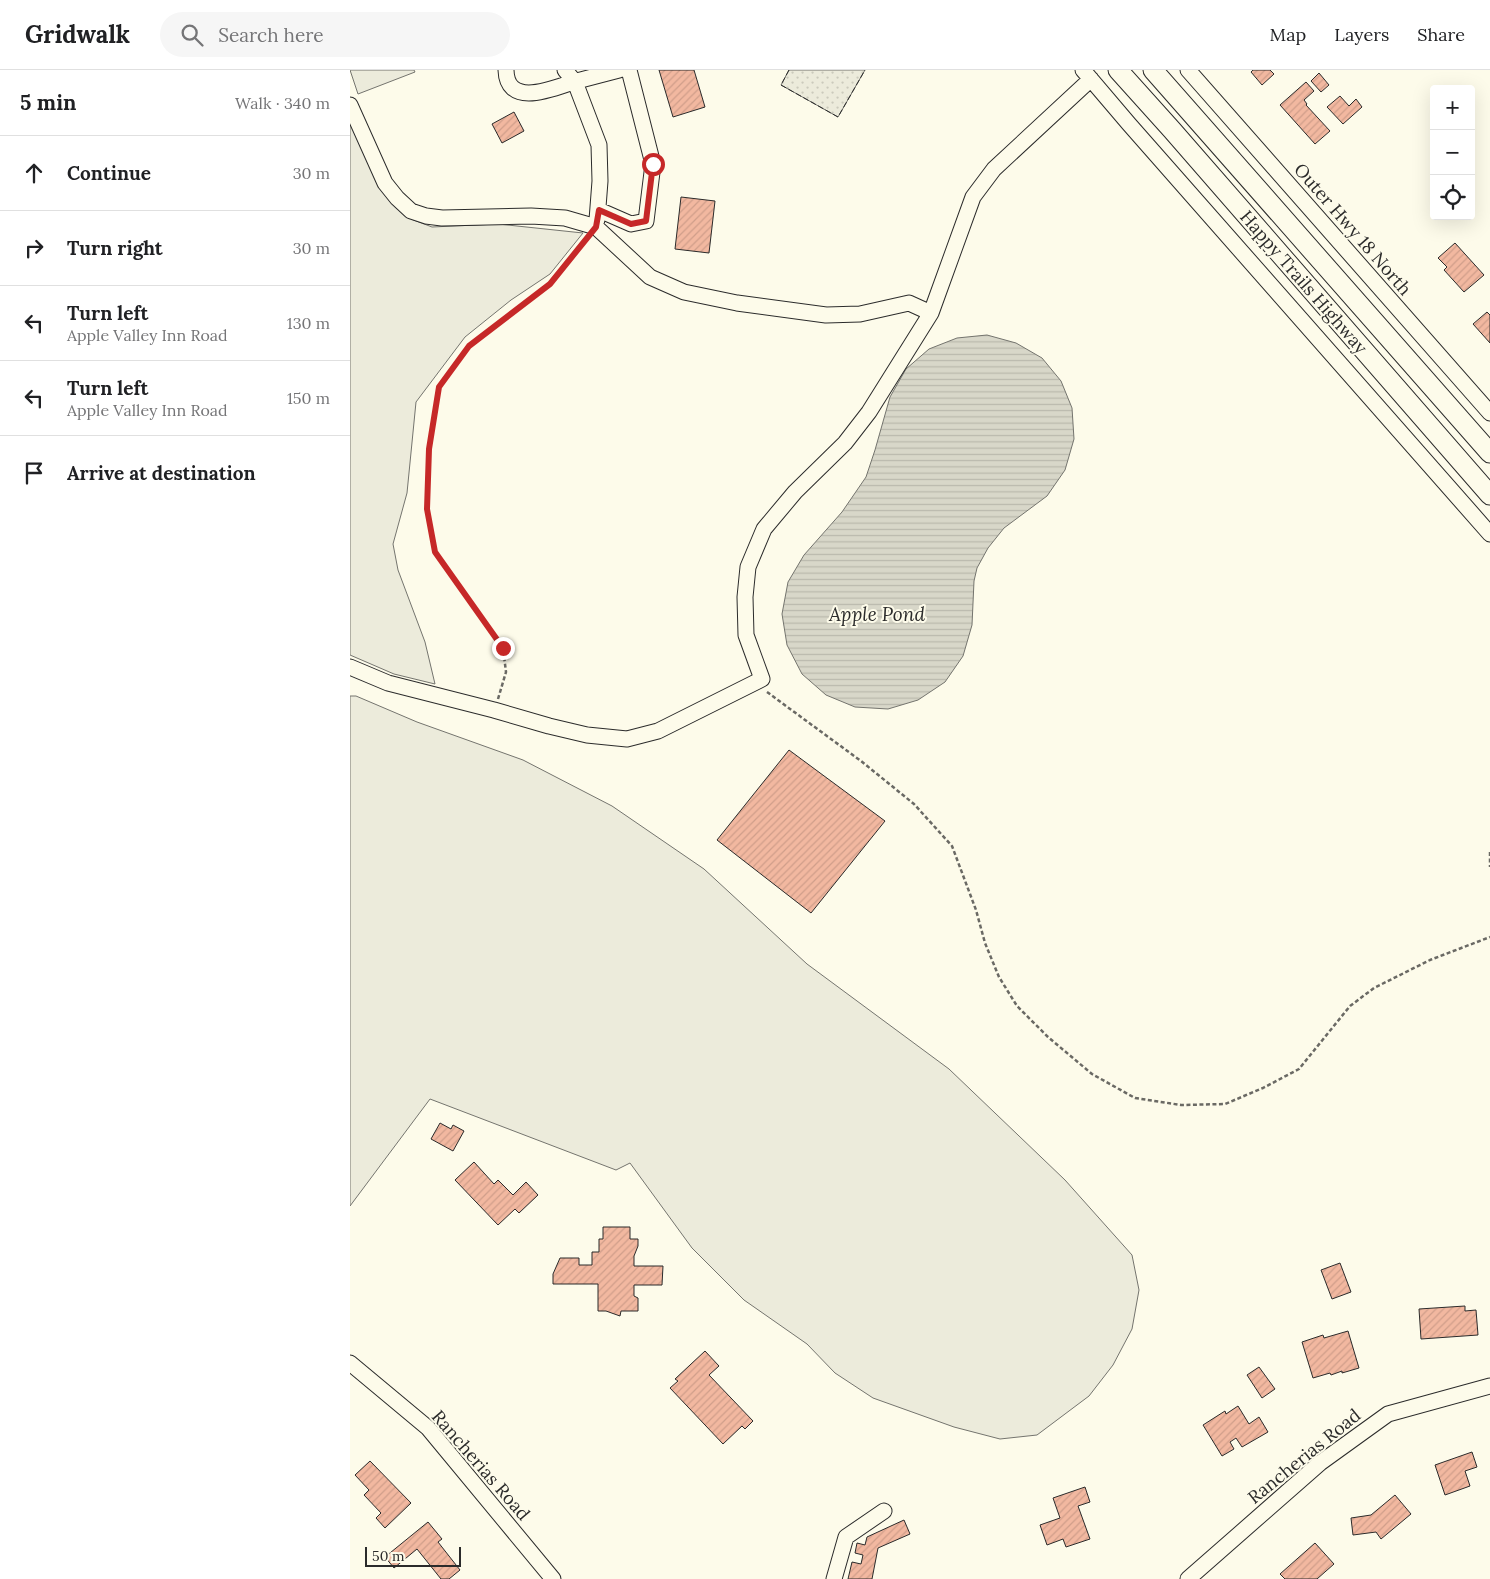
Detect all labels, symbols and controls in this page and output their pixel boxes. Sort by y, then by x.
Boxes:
search box [160,12,510,57]
text: Gridwalk [25,19,130,50]
icon: search [178,21,206,49]
text: Search here [218,23,324,47]
text: Map [1270,23,1306,46]
text: Layers [1334,23,1389,46]
text: Share [1417,23,1465,46]
map controls [1430,85,1475,220]
button: + [1430,85,1475,130]
text: 5 min [20,89,76,116]
text: Walk · 340 m [235,93,330,113]
button: − [1430,130,1475,175]
route start [642,153,665,176]
street label: Outer Hwy 18 North [1289,158,1417,300]
icon: ahead [20,159,48,187]
text: Continue [67,161,151,185]
text: 30 m [293,163,330,183]
button: locate [1430,175,1475,220]
street label: Happy Trails Highway [1235,205,1373,359]
icon: right [20,234,48,262]
text: Turn right [67,236,163,260]
text: 30 m [293,238,330,258]
text: Turn left [67,301,148,325]
icon: left [20,309,48,337]
text: 130 m [287,313,330,333]
text: Apple Valley Inn Road [67,325,228,345]
text: Turn left [67,376,148,400]
icon: left [20,384,48,412]
text: 150 m [287,388,330,408]
text: Apple Valley Inn Road [67,400,228,420]
icon: arrive [20,459,48,487]
text: Arrive at destination [67,461,256,485]
water label: Apple Pond [828,602,925,626]
route end [492,637,515,660]
street label: Rancherias Road [1243,1403,1365,1509]
street label: Rancherias Road [427,1405,535,1525]
scale bar [365,1544,461,1567]
text: 50 m [372,1547,405,1565]

